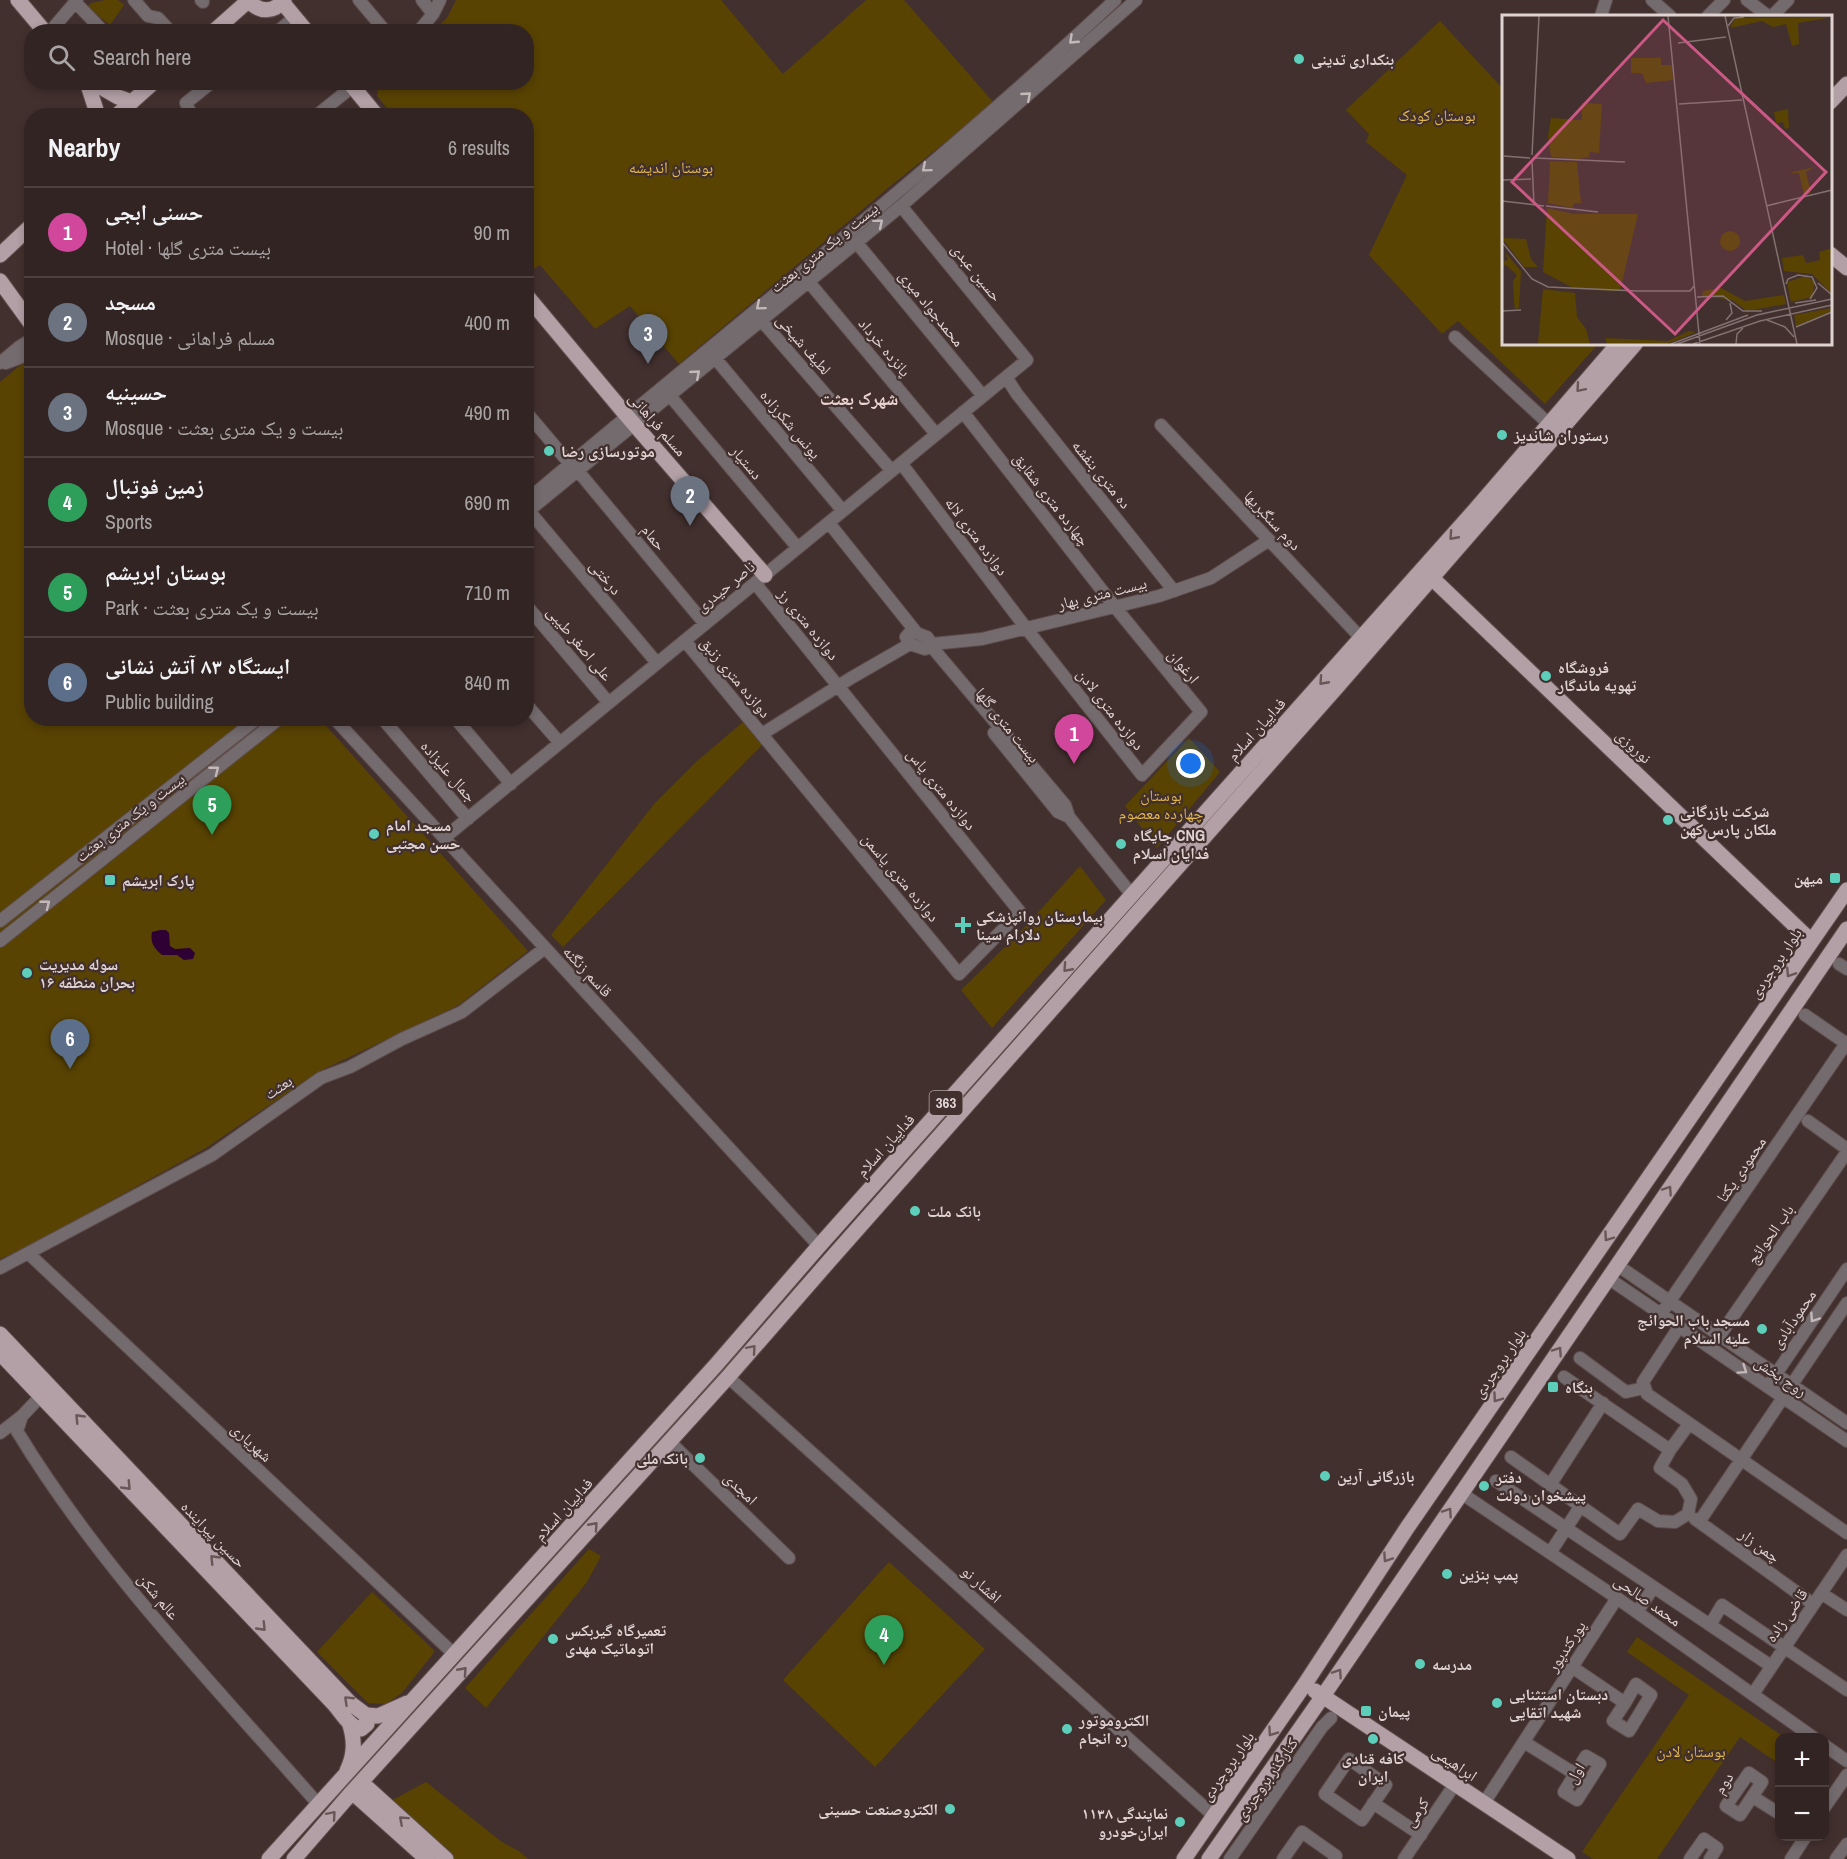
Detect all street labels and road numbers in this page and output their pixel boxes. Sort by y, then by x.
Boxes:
street label: بیست و یک متری بعثت [765,197,883,297]
street label: حسین عبدی [946,238,1008,306]
street label: محمدجواد میری [894,265,970,351]
street label: لطیف شیخی [771,309,837,379]
street label: پانزده خرداد [854,313,916,381]
street label: یونس شکرزاده [755,384,827,464]
street label: مسلم فراهانی [624,387,692,461]
street label: ده متری بنفشه [1067,435,1137,513]
street label: دستیار [725,439,768,484]
street label: چهارده متری شقایق [1009,448,1095,550]
street label: دوم سنگبریها [1239,485,1307,555]
street label: دوازده متری لاله [940,492,1014,580]
street label: حمام [636,519,672,555]
street label: درختی [585,555,627,599]
street label: ناصر حیدری [691,555,759,617]
street label: بیست متری بهار [1054,571,1149,615]
street label: دوازده متری رز [773,583,845,664]
street label: علی اصغر طیبی [542,601,618,685]
street label: دوازده متری زنبق [696,632,776,722]
street label: ارغوان [1163,644,1205,688]
street label: دوازده متری لادن [1072,664,1150,754]
street label: بیست متری گلها [971,683,1045,767]
street label: فداییان اسلام [1222,693,1290,765]
street label: نوروزی [1611,724,1657,768]
street label: جمال علیزاده [416,735,482,807]
street label: دوازده متری یاس [902,743,982,835]
street label: بیست و یک متری بعثت [71,767,189,867]
street label: دوازده متری یاسمن [857,828,945,926]
street label: بلوار بروجردی [1743,923,1807,1003]
street label: قاسم زنگنه [558,940,618,1002]
street label: بعثت [259,1070,297,1104]
road number: 363 [930,1091,962,1115]
street label: فداییان اسلام [851,1109,919,1181]
street label: محمودی یکتا [1711,1132,1771,1206]
street label: باب الحوائج [1741,1200,1799,1268]
street label: محمودآبادی [1765,1285,1821,1353]
street label: بلوار بروجردی [1467,1324,1531,1402]
street label: روح بخش [1750,1350,1812,1402]
street label: شهریاری [227,1417,277,1467]
street label: امجدی [719,1466,763,1510]
street label: فداییان اسلام [529,1473,597,1545]
street label: حسین پیراینده [176,1496,252,1572]
street label: چمن زار [1734,1522,1785,1567]
street label: افشار نو [957,1560,1007,1608]
street label: عالم شکن [133,1568,185,1624]
street label: محمد صالحی [1610,1569,1686,1631]
street label: قاضی زاده [1759,1584,1813,1646]
street label: پورکندپور [1541,1616,1591,1677]
street label: بلوار بروجردی [1195,1727,1259,1805]
street label: کنارگذر بروجردی [1229,1733,1303,1825]
street label: ابراهیمی [1428,1740,1482,1786]
street label: اول [1560,1758,1590,1788]
street label: دوم [1708,1768,1738,1798]
street label: کرمی [1398,1793,1434,1831]

